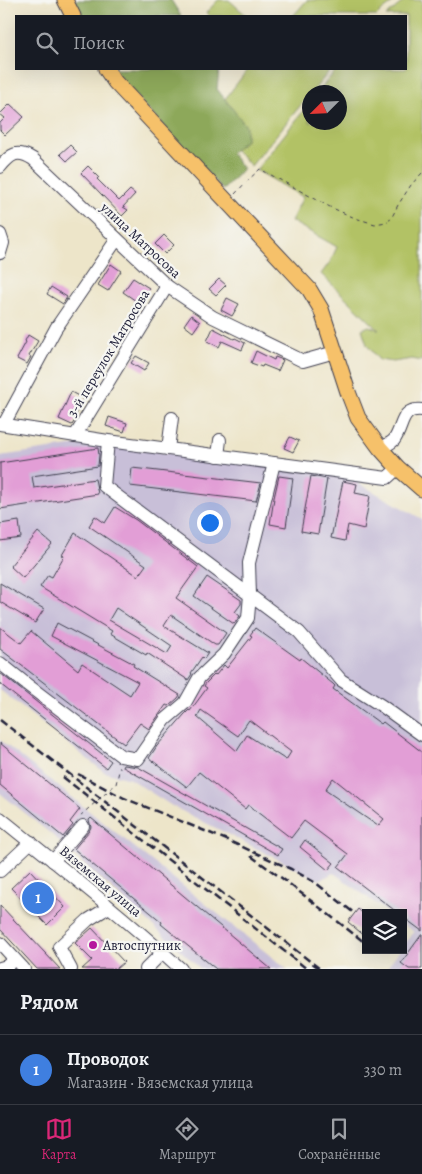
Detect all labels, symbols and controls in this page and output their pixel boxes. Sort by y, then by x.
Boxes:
search box [15,15,407,70]
icon: search [33,29,61,57]
text: Поиск [73,30,125,56]
north arrow [302,85,347,130]
street label: улица Матросова [96,197,185,283]
street label: 3-й переулок Матросова [63,286,154,421]
your location [197,510,223,536]
street label: Вяземская улица [56,841,146,922]
pin: 1 [22,879,54,917]
map controls [362,909,407,954]
button: layers [362,909,407,954]
place label: Автоспутник [102,936,181,955]
marker: Автоспутник [87,939,99,951]
text: Рядом [20,988,78,1016]
text: Проводок [67,1046,149,1072]
text: 1 [33,1059,39,1081]
text: 330 m [364,1059,402,1081]
text: Магазин · Вяземская улица [67,1072,253,1094]
tab: Карта [41,1115,77,1164]
tab: Маршрут [159,1115,216,1164]
tab: Сохранённые [298,1115,381,1164]

